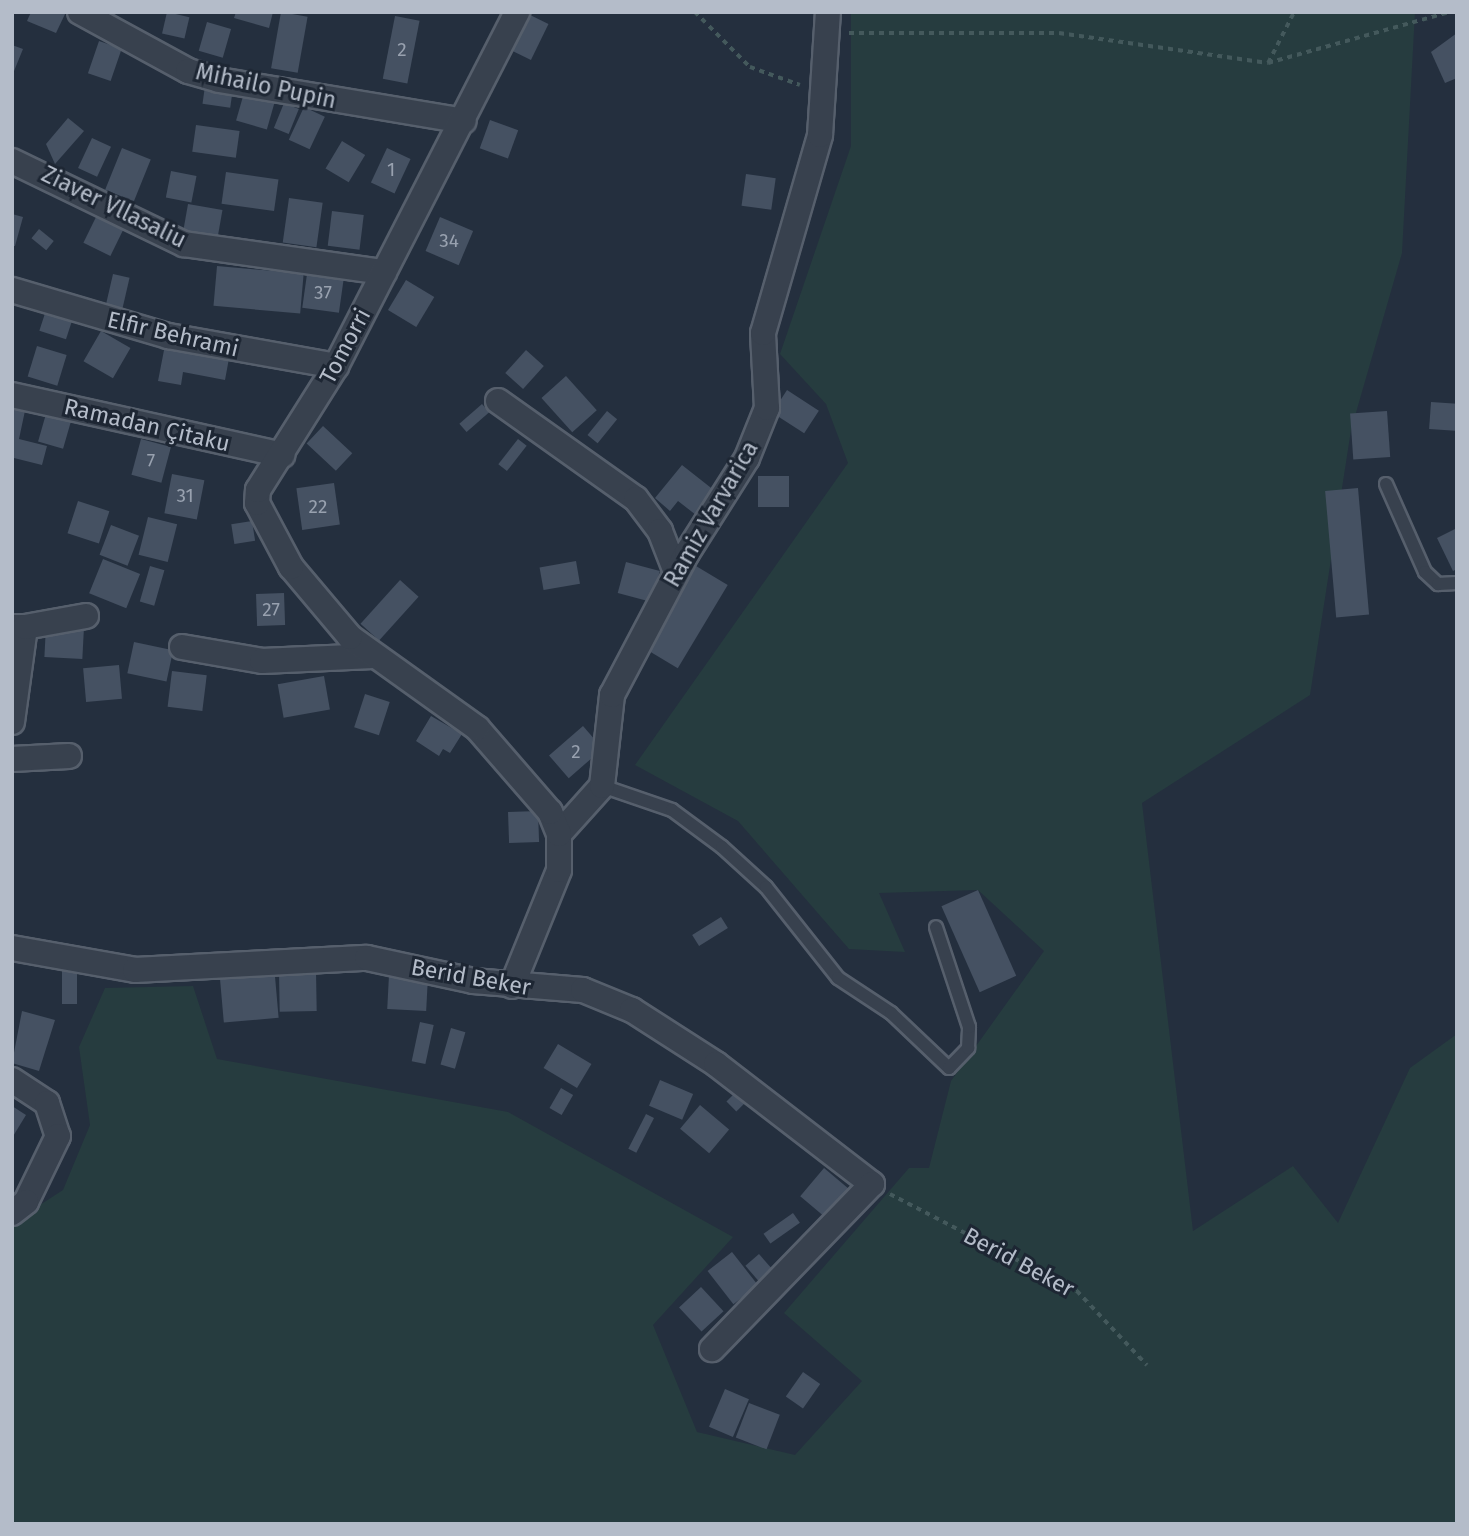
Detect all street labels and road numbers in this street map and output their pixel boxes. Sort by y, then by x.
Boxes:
street label: Mihailo Pupin [193,58,339,114]
street label: Ziaver Vllasaliu [37,160,191,254]
street label: Tomorri [314,304,376,388]
street label: Elfir Behrami [105,305,241,363]
street label: Ramadan Çitaku [61,393,233,457]
street label: Ramiz Varvarica [658,436,764,592]
street label: Berid Beker [409,953,533,1001]
street label: Berid Beker [959,1221,1079,1303]

